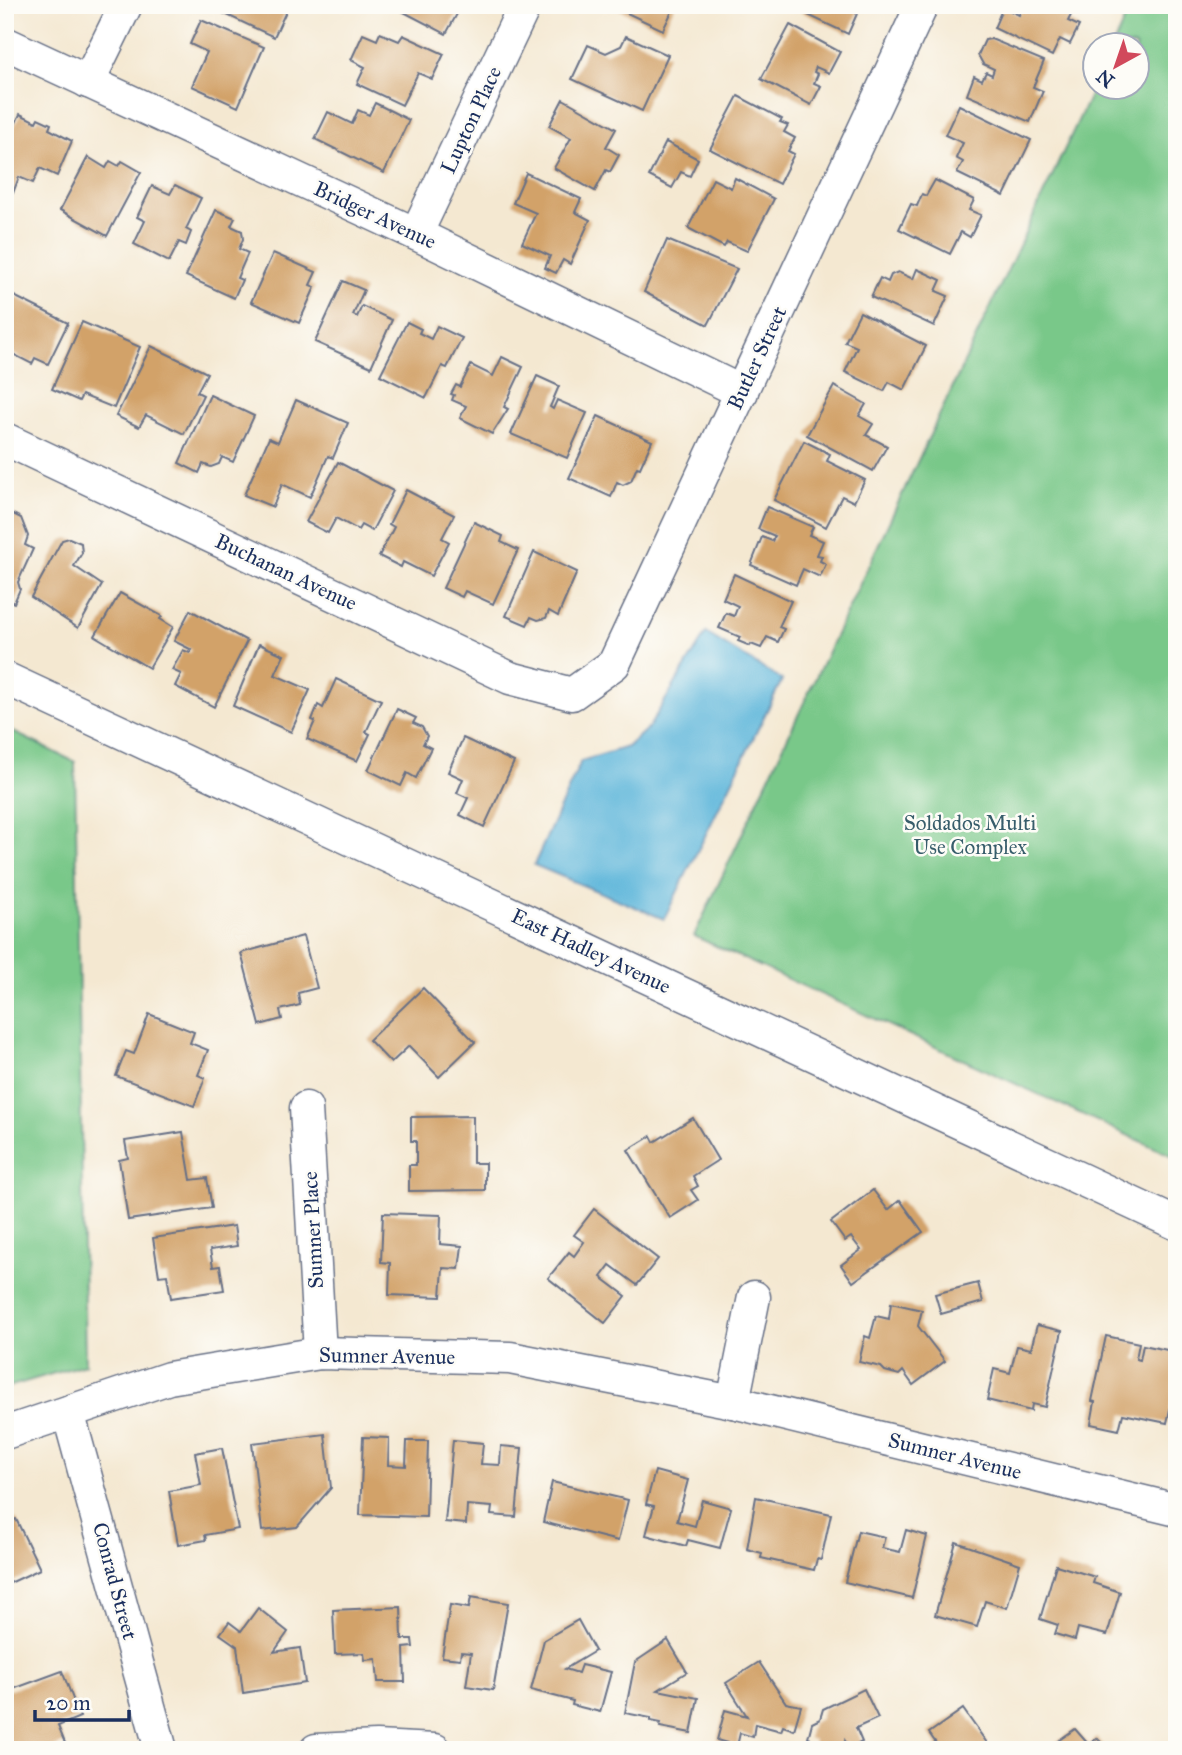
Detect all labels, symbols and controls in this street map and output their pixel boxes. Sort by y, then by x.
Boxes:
north arrow [1080,32,1150,102]
street label: Lupton Place [435,62,507,178]
text: N [1092,65,1119,93]
street label: Bridger Avenue [310,175,440,255]
street label: Butler Street [722,302,793,414]
street label: Buchanan Avenue [211,528,361,616]
park label: Soldados Multi Use Complex [904,810,1037,860]
street label: East Hadley Avenue [507,903,675,999]
street label: Sumner Place [297,1170,329,1289]
street label: Sumner Avenue [319,1342,456,1370]
street label: Sumner Avenue [886,1427,1025,1485]
street label: Conrad Street [87,1519,143,1643]
scale bar [35,1678,130,1722]
text: 20 m [46,1690,91,1716]

